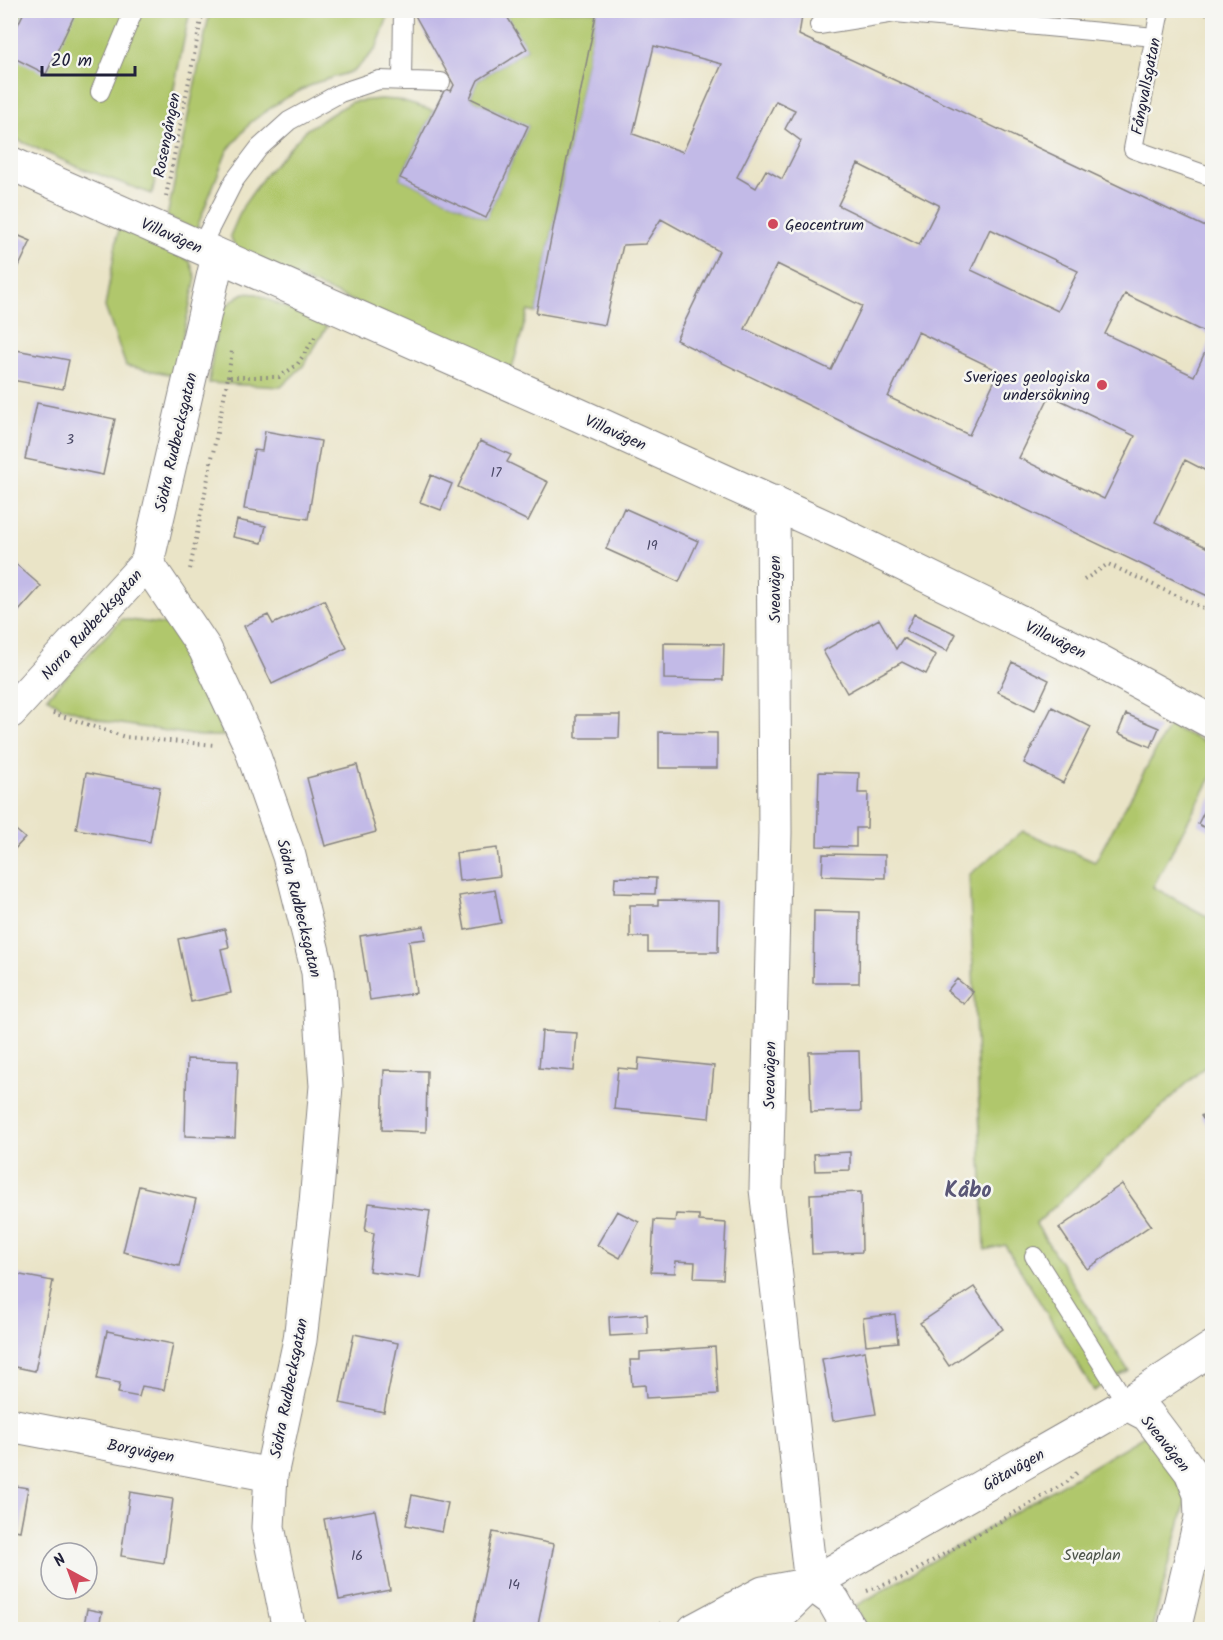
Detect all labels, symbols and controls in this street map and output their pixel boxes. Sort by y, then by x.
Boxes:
street label: Fångvallsgatan [1125,36,1168,137]
scale bar [42,39,135,77]
text: 20 m [51,47,92,76]
street label: Rosengången [147,91,188,180]
street label: Villavägen [136,212,206,261]
place label: Geocentrum [785,213,864,238]
marker: Geocentrum [766,217,780,231]
place label: Sveriges geologiska undersökning [964,365,1090,408]
street label: Södra Rudbecksgatan [148,370,205,514]
marker: Sveriges geologiska undersökning [1095,378,1109,392]
street label: Villavägen [580,409,650,458]
house number: 3 [66,429,74,451]
house number: 17 [491,462,502,484]
house number: 19 [646,535,658,557]
street label: Sveavägen [763,555,788,623]
street label: Norra Rudbecksgatan [35,564,149,686]
street label: Villavägen [1021,615,1090,666]
street label: Södra Rudbecksgatan [269,836,328,980]
street label: Sveavägen [757,1041,784,1109]
district label: Kåbo [944,1174,992,1209]
street label: Södra Rudbecksgatan [264,1316,315,1461]
street label: Sveavägen [1134,1410,1196,1478]
street label: Borgvägen [105,1433,176,1470]
street label: Götavägen [978,1442,1050,1498]
north arrow [39,1541,99,1601]
park label: Sveaplan [1063,1543,1121,1568]
house number: 16 [351,1545,363,1567]
text: N [48,1548,72,1574]
house number: 14 [508,1574,520,1596]

